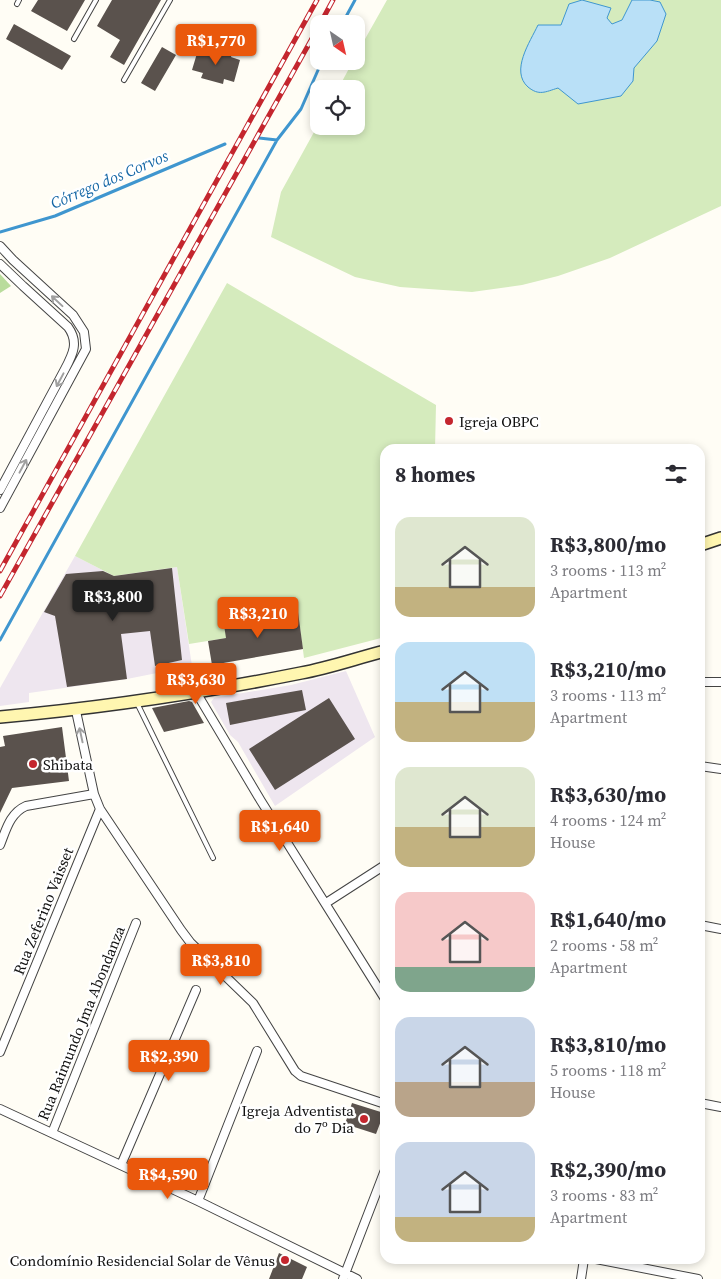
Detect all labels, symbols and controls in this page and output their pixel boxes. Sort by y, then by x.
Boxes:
north arrow [310,15,365,70]
map controls [310,15,365,135]
pin: R$1,770 [170,23,262,66]
text: R$1,770 [186,29,246,51]
button: locate [310,80,365,135]
water label: Córrego dos Corvos [47,144,171,214]
one-way arrow [51,295,63,307]
one-way arrow [54,372,64,386]
place label: Igreja OBPC [459,411,539,432]
marker: Igreja OBPC [443,415,455,427]
one-way arrow [18,458,28,473]
text: 8 homes [395,460,475,489]
icon: filters [662,460,690,488]
text: R$3,800/mo [550,530,666,559]
icon: home [435,537,495,597]
text: 3 rooms · 113 m² [550,559,666,581]
pin: R$3,800 [67,580,159,622]
text: Apartment [550,581,627,603]
text: R$3,800 [83,585,143,607]
pin: R$3,210 [212,596,304,639]
text: R$3,210 [228,602,288,624]
text: R$3,210/mo [550,655,666,684]
pin: R$3,630 [150,662,242,705]
icon: home [435,662,495,722]
text: R$3,630 [166,668,226,690]
text: 3 rooms · 113 m² [550,684,666,706]
text: Apartment [550,706,627,728]
one-way arrow [76,727,86,743]
place label: Shibata [43,754,93,775]
marker: Shibata [27,758,39,770]
text: R$3,630/mo [550,780,666,809]
icon: home [435,787,495,847]
text: 4 rooms · 124 m² [550,809,666,831]
pin: R$1,640 [234,810,326,852]
text: R$1,640 [250,815,310,837]
text: House [550,831,595,853]
street label: Rua Zeferino Vaisset [8,844,78,978]
text: R$1,640/mo [550,905,666,934]
icon: home [435,912,495,972]
street label: Rua Raimundo Jma Abondanza [32,922,130,1123]
text: 2 rooms · 58 m² [550,934,658,956]
pin: R$3,810 [175,944,267,986]
text: R$3,810 [191,949,251,971]
text: Apartment [550,956,627,978]
text: R$3,810/mo [550,1030,666,1059]
icon: home [435,1037,495,1097]
pin: R$2,390 [123,1040,215,1082]
text: R$2,390 [139,1045,199,1067]
text: 5 rooms · 118 m² [550,1059,666,1081]
text: House [550,1081,595,1103]
place label: Igreja Adventista do 7º Dia [242,1100,354,1138]
marker: Igreja Adventista do 7º Dia [358,1113,370,1125]
text: R$2,390/mo [550,1155,666,1184]
pin: R$4,590 [122,1158,214,1200]
icon: home [435,1162,495,1222]
text: R$4,590 [138,1163,198,1185]
text: 3 rooms · 83 m² [550,1184,658,1206]
text: Apartment [550,1206,627,1228]
place label: Condomínio Residencial Solar de Vênus [10,1250,275,1271]
marker: Condomínio Residencial Solar de Vênus [279,1254,291,1266]

